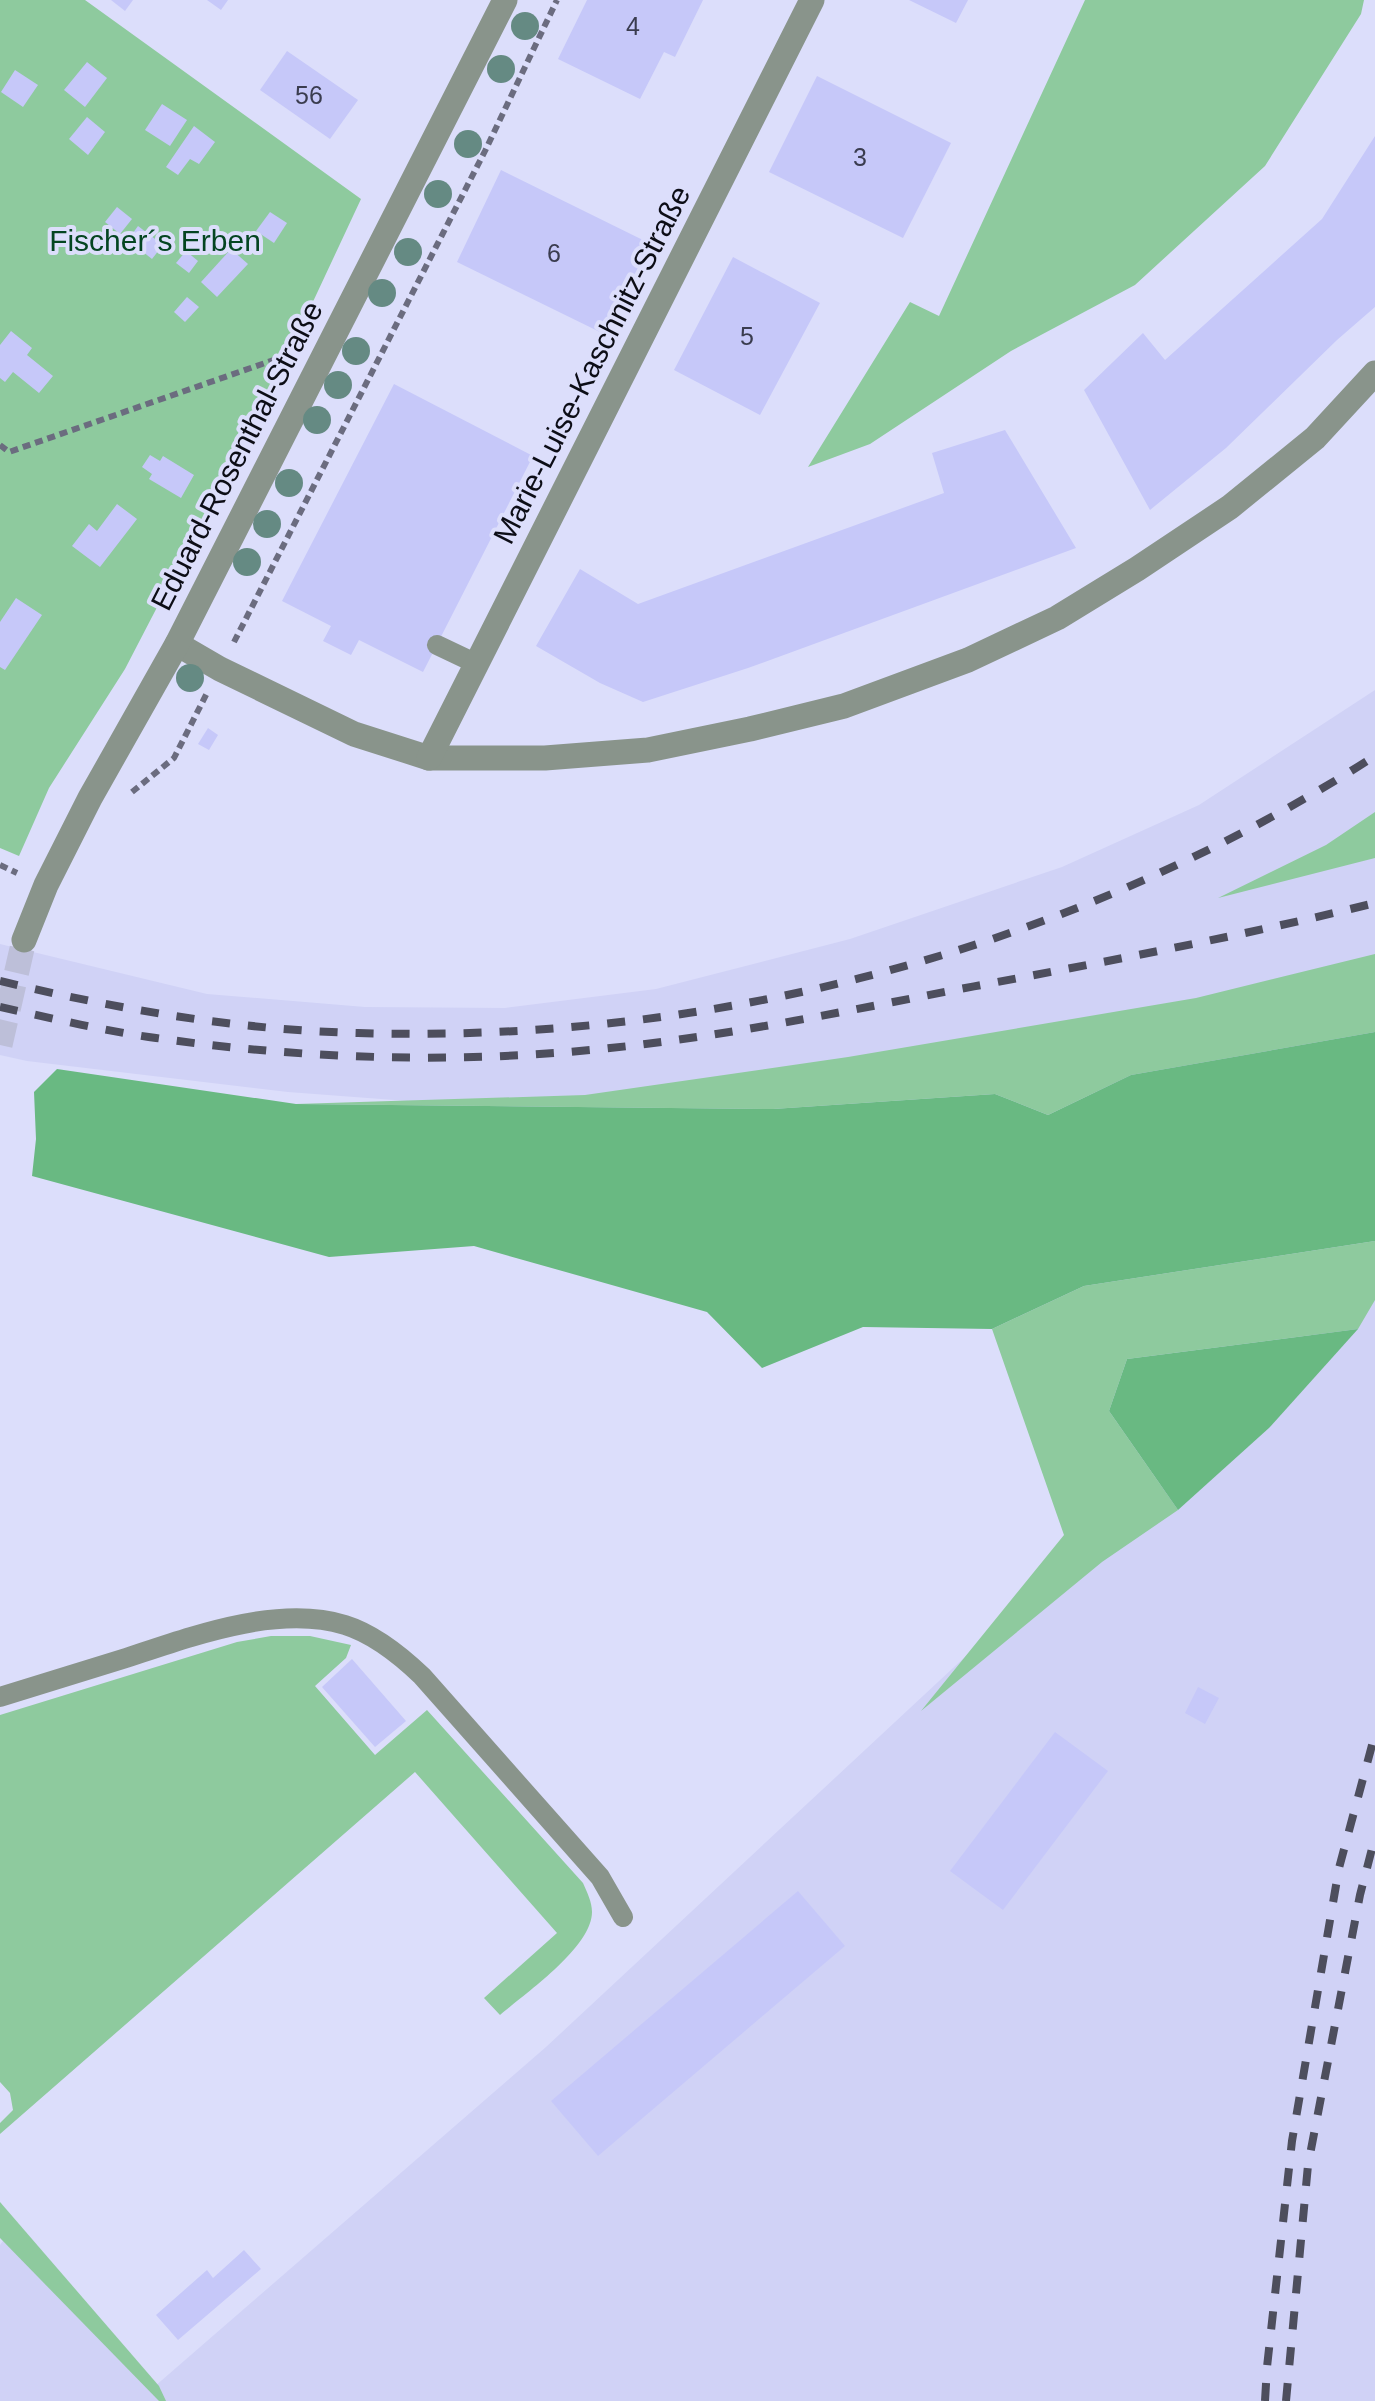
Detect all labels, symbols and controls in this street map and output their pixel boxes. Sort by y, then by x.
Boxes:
house number: 4 [626,12,640,40]
house number: 56 [295,81,323,109]
house number: 3 [853,143,867,171]
street label: Marie-Luise-Kaschnitz-Straße [487,181,696,549]
park label: Fischer´s Erben [49,224,261,257]
house number: 6 [547,239,561,267]
street label: Eduard-Rosenthal-Straße [144,296,329,616]
house number: 5 [740,322,754,350]

